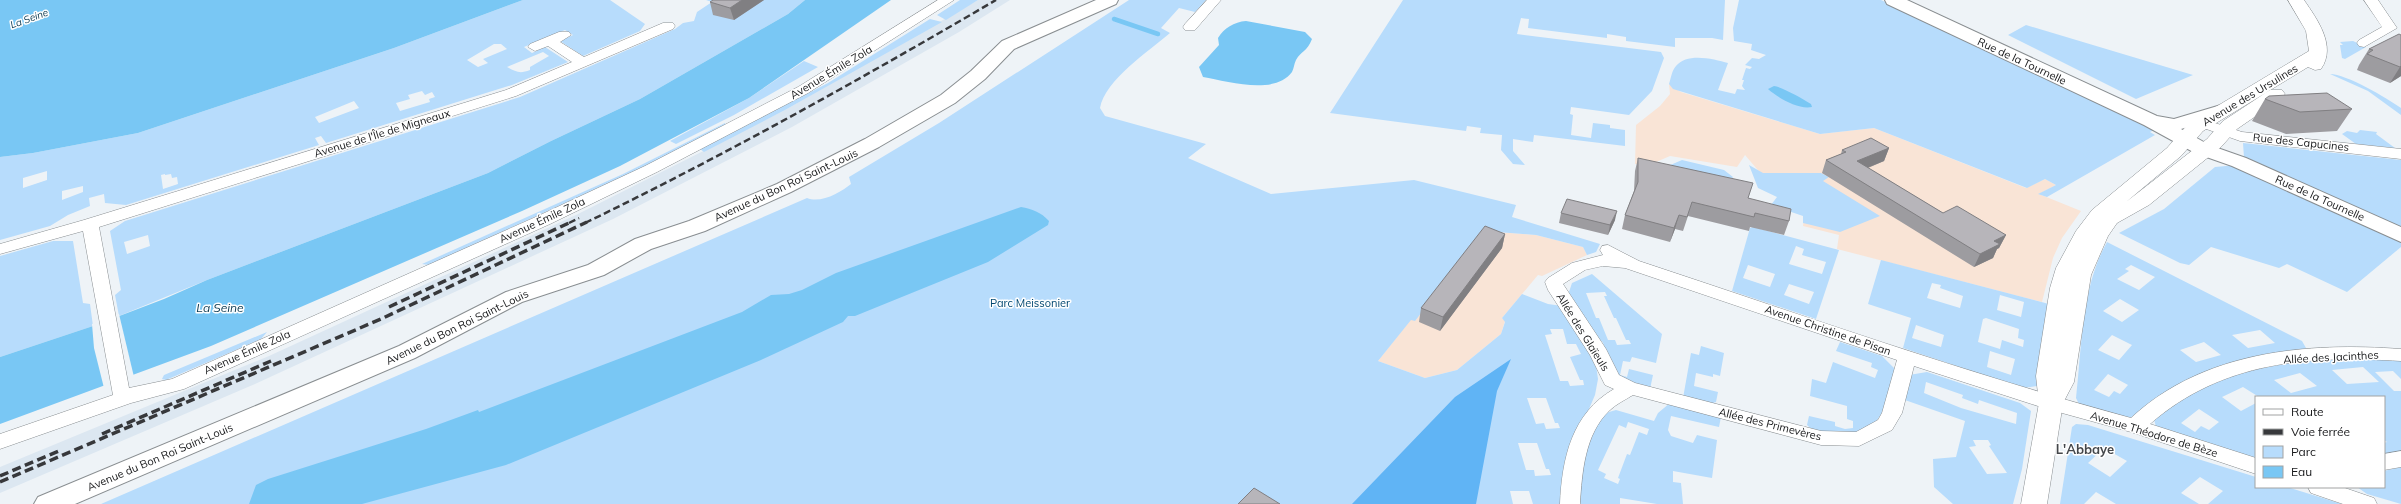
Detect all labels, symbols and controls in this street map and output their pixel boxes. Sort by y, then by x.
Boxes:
water label: La Seine [8,5,50,31]
street label: Rue de la Tournelle [1975,34,2069,88]
street label: Avenue Émile Zola [787,42,875,102]
street label: Avenue des Ursulines [2200,61,2300,129]
street label: Avenue de l'Île de Migneaux [312,106,452,160]
street label: Rue des Capucines [2252,130,2350,154]
street label: Avenue du Bon Roi Saint-Louis [712,145,860,225]
street label: Rue de la Tournelle [2273,172,2367,224]
street label: Avenue Émile Zola [497,194,587,246]
street label: Avenue du Bon Roi Saint-Louis [383,286,531,368]
street label: Allée des Glaïeuls [1553,290,1613,374]
park label: Parc Meissonier [990,296,1070,310]
water label: La Seine [196,300,244,315]
street label: Avenue Christine de Pisan [1763,302,1893,358]
street label: Avenue Émile Zola [202,327,292,377]
street label: Allée des Jacinthes [2283,348,2379,366]
legend [2255,396,2385,488]
street label: Allée des Primevères [1717,404,1823,444]
text: Route [2291,404,2324,419]
street label: Avenue Théodore de Bèze [2089,408,2219,460]
street label: Avenue du Bon Roi Saint-Louis [85,420,235,494]
text: Voie ferrée [2291,424,2350,439]
district label: L'Abbaye [2056,441,2114,458]
text: Parc [2291,444,2316,459]
text: Eau [2291,464,2312,479]

